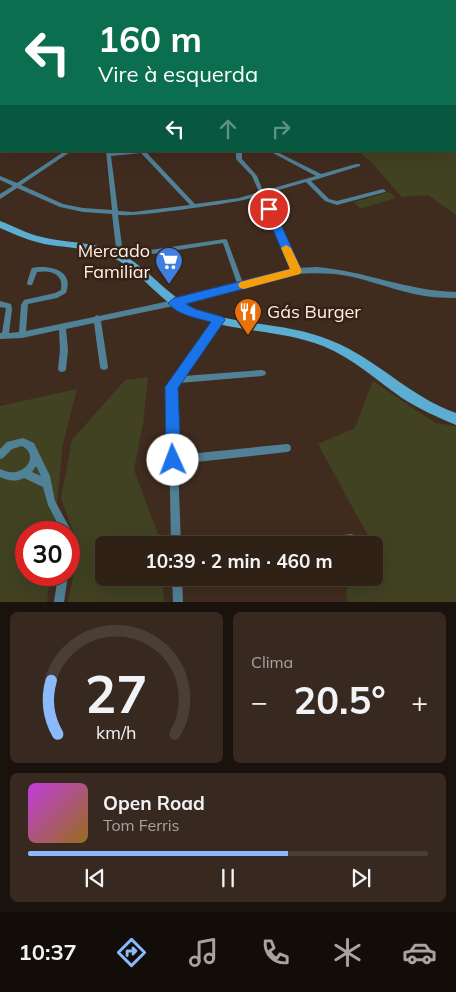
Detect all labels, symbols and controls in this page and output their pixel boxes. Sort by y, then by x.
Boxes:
text: 160 m [98,17,202,61]
icon: left [15,20,80,85]
text: Vire à esquerda [98,60,258,88]
icon: left [161,115,189,143]
icon: ahead [214,115,242,143]
icon: right [267,115,295,143]
pin [248,188,290,230]
icon: arrive [255,195,283,223]
place label: Mercado Familiar [78,239,150,283]
supermarket icon: Mercado Familiar [154,246,184,285]
restaurant icon: Gás Burger [233,297,263,336]
place label: Gás Burger [267,300,361,323]
position arrow [146,433,198,485]
speed limit sign: 30 [15,521,80,586]
text: 10:39 · 2 min · 460 m [145,549,333,573]
text: Clima [251,652,293,672]
text: 27 [85,661,148,726]
text: 20.5° [293,676,386,724]
text: − [251,684,268,719]
text: + [411,684,428,719]
text: km/h [96,721,137,743]
text: Open Road [103,791,205,815]
text: Tom Ferris [103,815,180,835]
icon: previous [81,864,109,892]
icon: pause [214,864,242,892]
icon: next [347,864,375,892]
icon: directions [114,935,149,970]
icon: music [186,935,221,970]
icon: phone [258,935,293,970]
icon: climate [330,935,365,970]
icon: car [402,935,437,970]
text: 10:37 [19,938,77,966]

